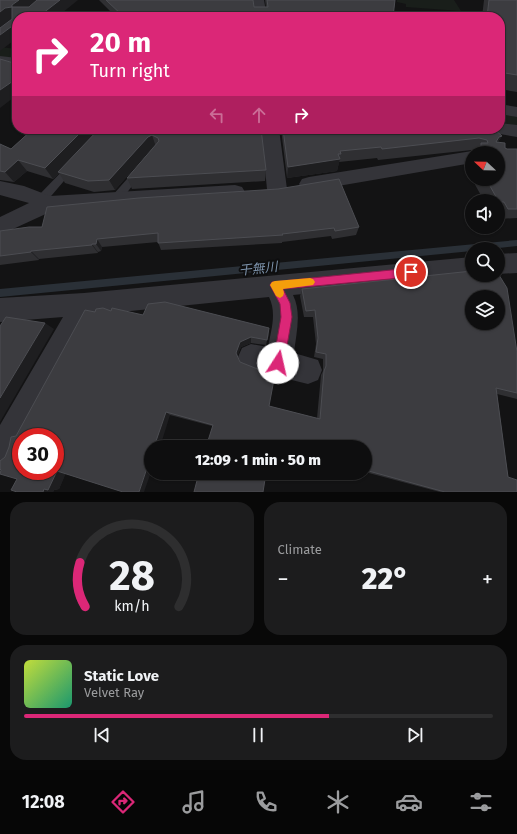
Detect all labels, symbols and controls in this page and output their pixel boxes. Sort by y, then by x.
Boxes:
text: 20 m [90,26,151,59]
icon: right [24,28,76,80]
text: Turn right [90,60,170,82]
icon: left [206,104,228,126]
icon: ahead [248,104,270,126]
icon: right [290,104,312,126]
north arrow [465,146,505,186]
map controls [465,146,505,330]
button: sound [465,194,505,234]
button: search [465,242,505,282]
pin [394,255,428,289]
water label: 干無川 [238,259,280,278]
icon: arrive [400,261,422,283]
button: layers [465,290,505,330]
position arrow [257,342,299,384]
speed limit sign: 30 [12,428,64,480]
text: 12:09 · 1 min · 50 m [195,451,321,469]
text: Climate [278,542,322,557]
text: 28 [109,550,155,600]
text: 22° [362,561,409,597]
text: − [278,566,289,593]
text: + [482,566,493,593]
text: km/h [114,597,149,614]
text: Static Love [84,667,159,685]
text: Velvet Ray [84,685,144,700]
icon: previous [91,724,113,746]
icon: pause [247,724,269,746]
icon: next [404,724,426,746]
icon: directions [109,788,137,816]
icon: music [180,788,208,816]
icon: phone [252,788,280,816]
icon: climate [324,788,352,816]
icon: car [395,788,423,816]
icon: filters [467,788,495,816]
text: 12:08 [22,791,65,813]

